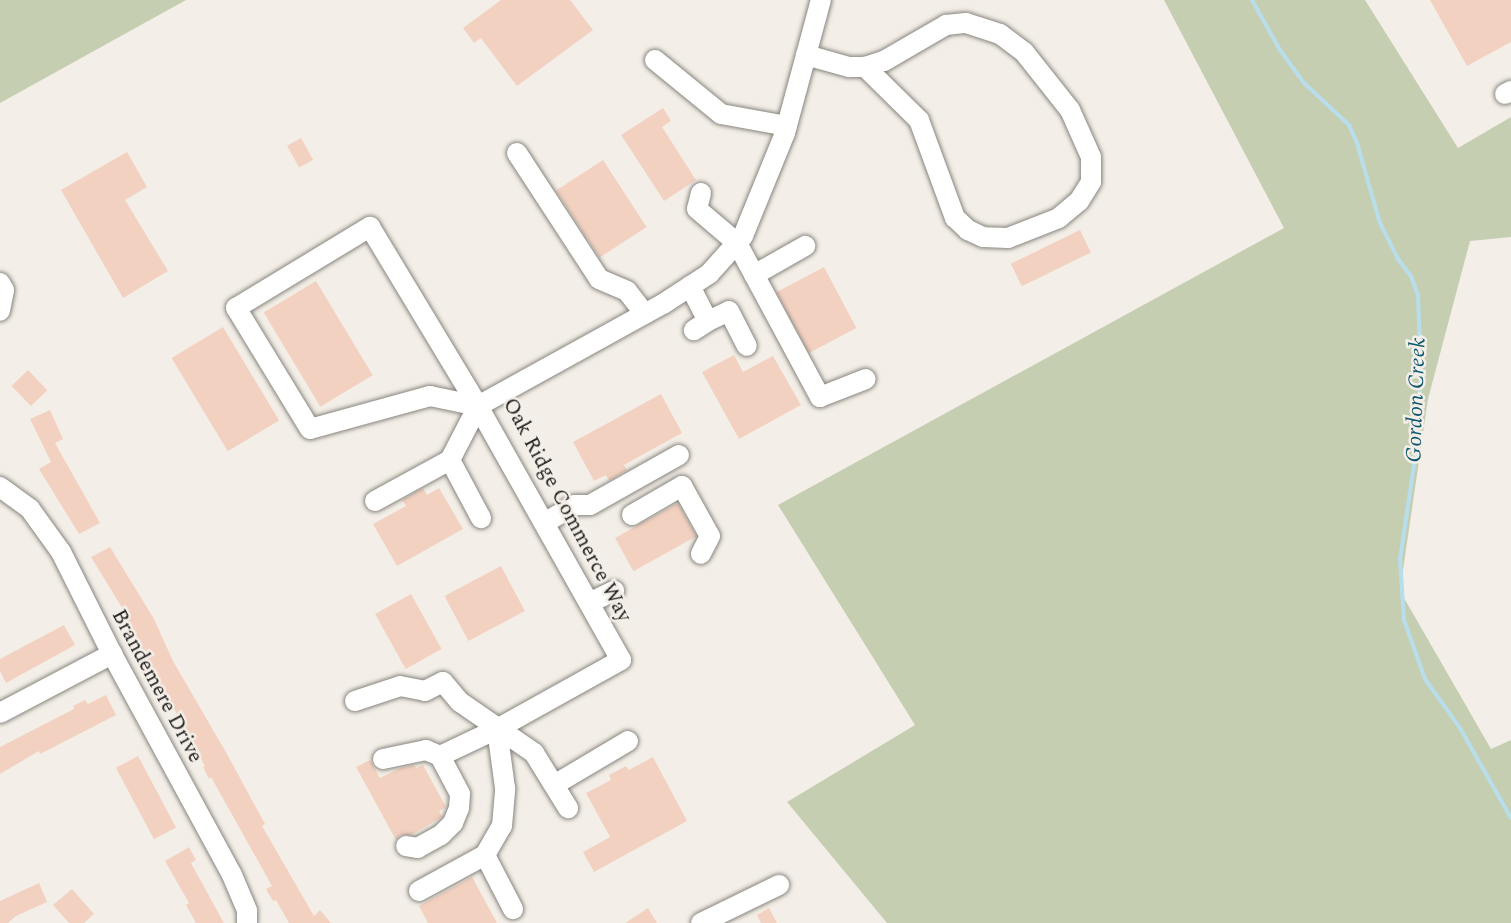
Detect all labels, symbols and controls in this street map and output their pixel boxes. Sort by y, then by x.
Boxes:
water label: Gordon Creek [1401,337,1431,463]
street label: Oak Ridge Commerce Way [497,394,637,626]
street label: Brandemere Drive [106,605,208,767]

